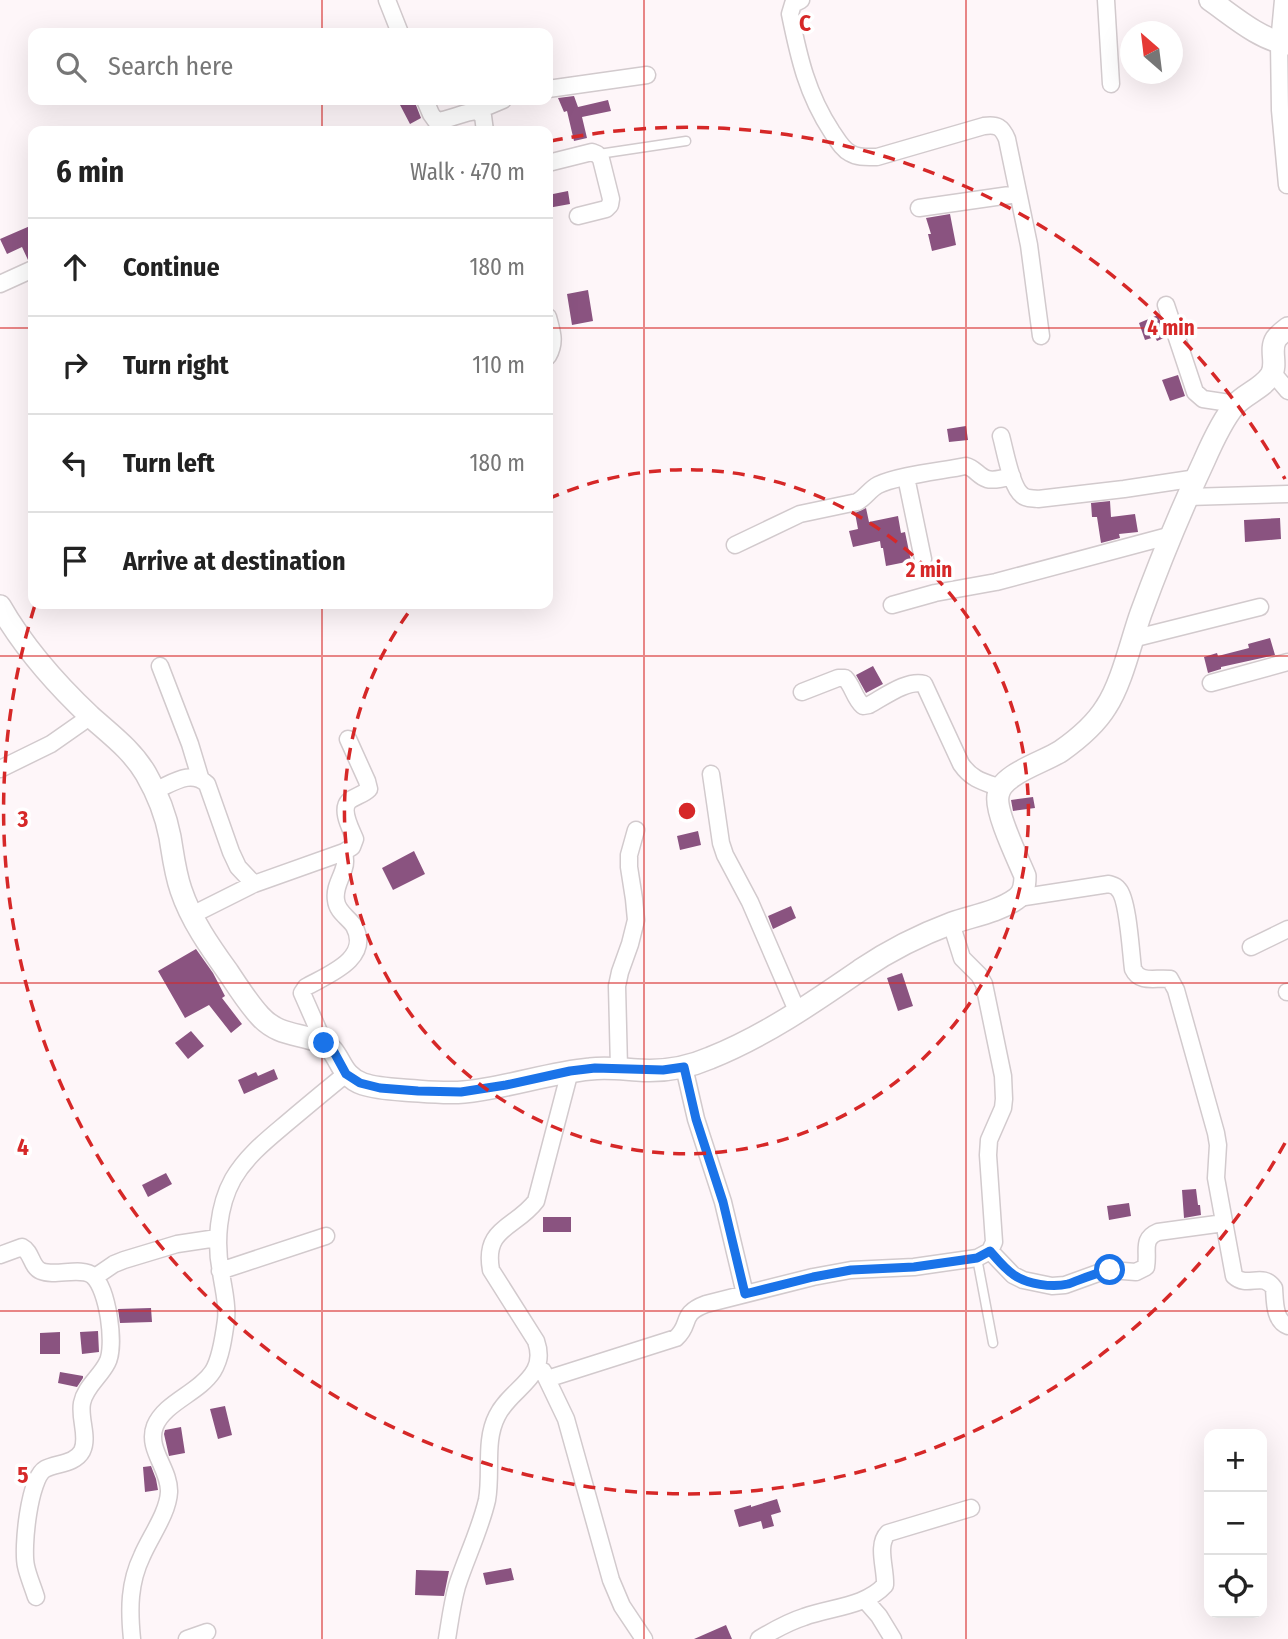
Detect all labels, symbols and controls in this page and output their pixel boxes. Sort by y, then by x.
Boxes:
text: C [799,9,811,37]
north arrow [1120,21,1183,84]
search box [28,28,553,105]
icon: search [52,48,90,86]
text: Search here [108,51,233,82]
text: 6 min [56,154,124,190]
text: Walk · 470 m [410,158,525,186]
icon: ahead [56,248,94,286]
text: Continue [123,252,220,283]
text: 180 m [469,253,525,281]
text: 4 min [1147,315,1195,341]
icon: right [56,346,94,384]
text: Turn right [123,350,229,381]
text: 110 m [472,351,525,379]
icon: left [56,444,94,482]
text: Turn left [123,448,215,479]
text: 180 m [469,449,525,477]
icon: arrive [56,542,94,580]
text: Arrive at destination [123,546,346,577]
text: 2 min [905,557,952,583]
centre of rings [675,799,699,823]
text: 3 [17,805,29,833]
route end [308,1027,339,1058]
text: 4 [17,1133,29,1161]
route start [1094,1254,1125,1285]
map controls [1204,1429,1267,1618]
button: + [1204,1429,1267,1492]
text: 5 [17,1461,29,1489]
button: − [1204,1492,1267,1555]
button: locate [1204,1555,1267,1618]

